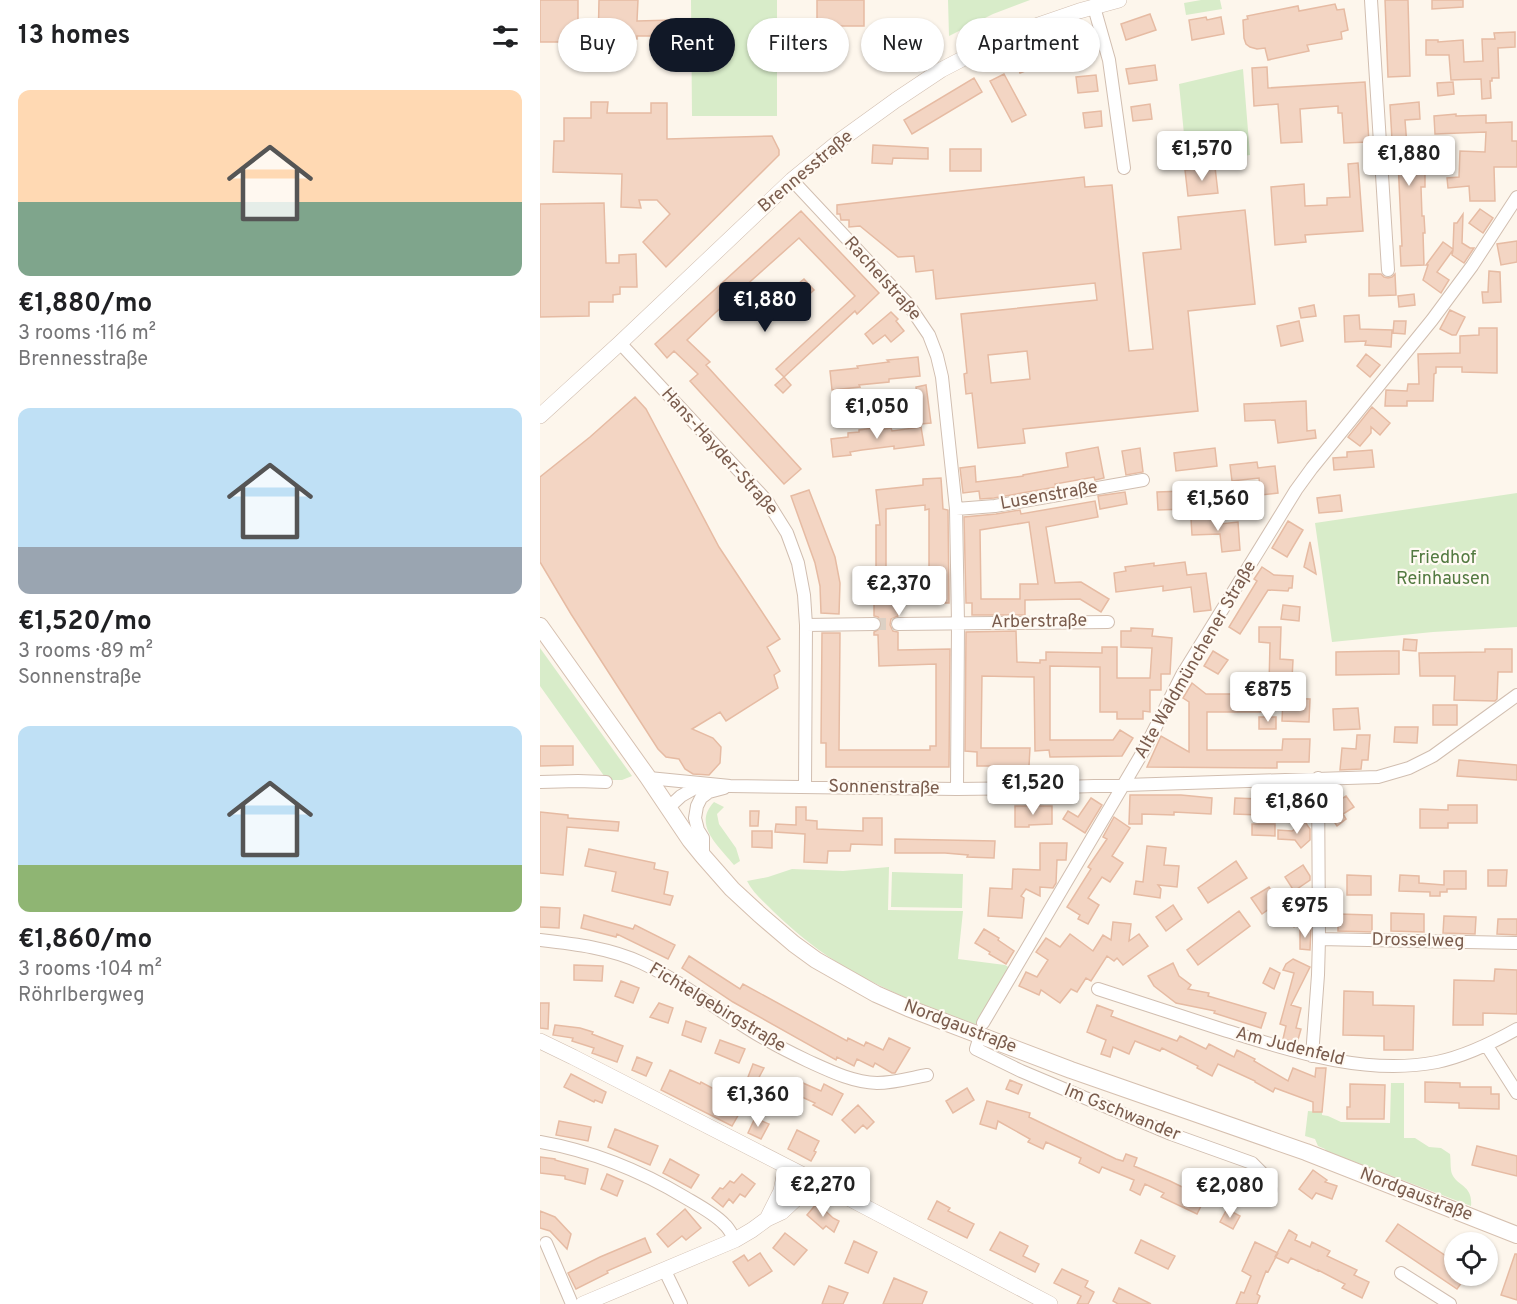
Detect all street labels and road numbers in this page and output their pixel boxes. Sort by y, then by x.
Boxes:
street label: Brennesstraße [754,126,858,218]
street label: Rachelstraße [838,232,926,326]
street label: Hans-Hayder-Straße [656,383,782,521]
street label: Lusenstraße [998,476,1100,516]
street label: Alte Waldmünchener Straße [1130,557,1262,763]
street label: Arberstraße [991,610,1087,634]
street label: Sonnenstraße [828,776,940,800]
street label: Drosselweg [1371,929,1465,953]
street label: Fichtelgebirgstraße [644,958,790,1058]
street label: Nordgaustraße [900,995,1020,1059]
street label: Am Judenfeld [1233,1022,1347,1072]
street label: Im Gschwander [1060,1079,1184,1147]
street label: Nordgaustraße [1356,1163,1476,1227]

